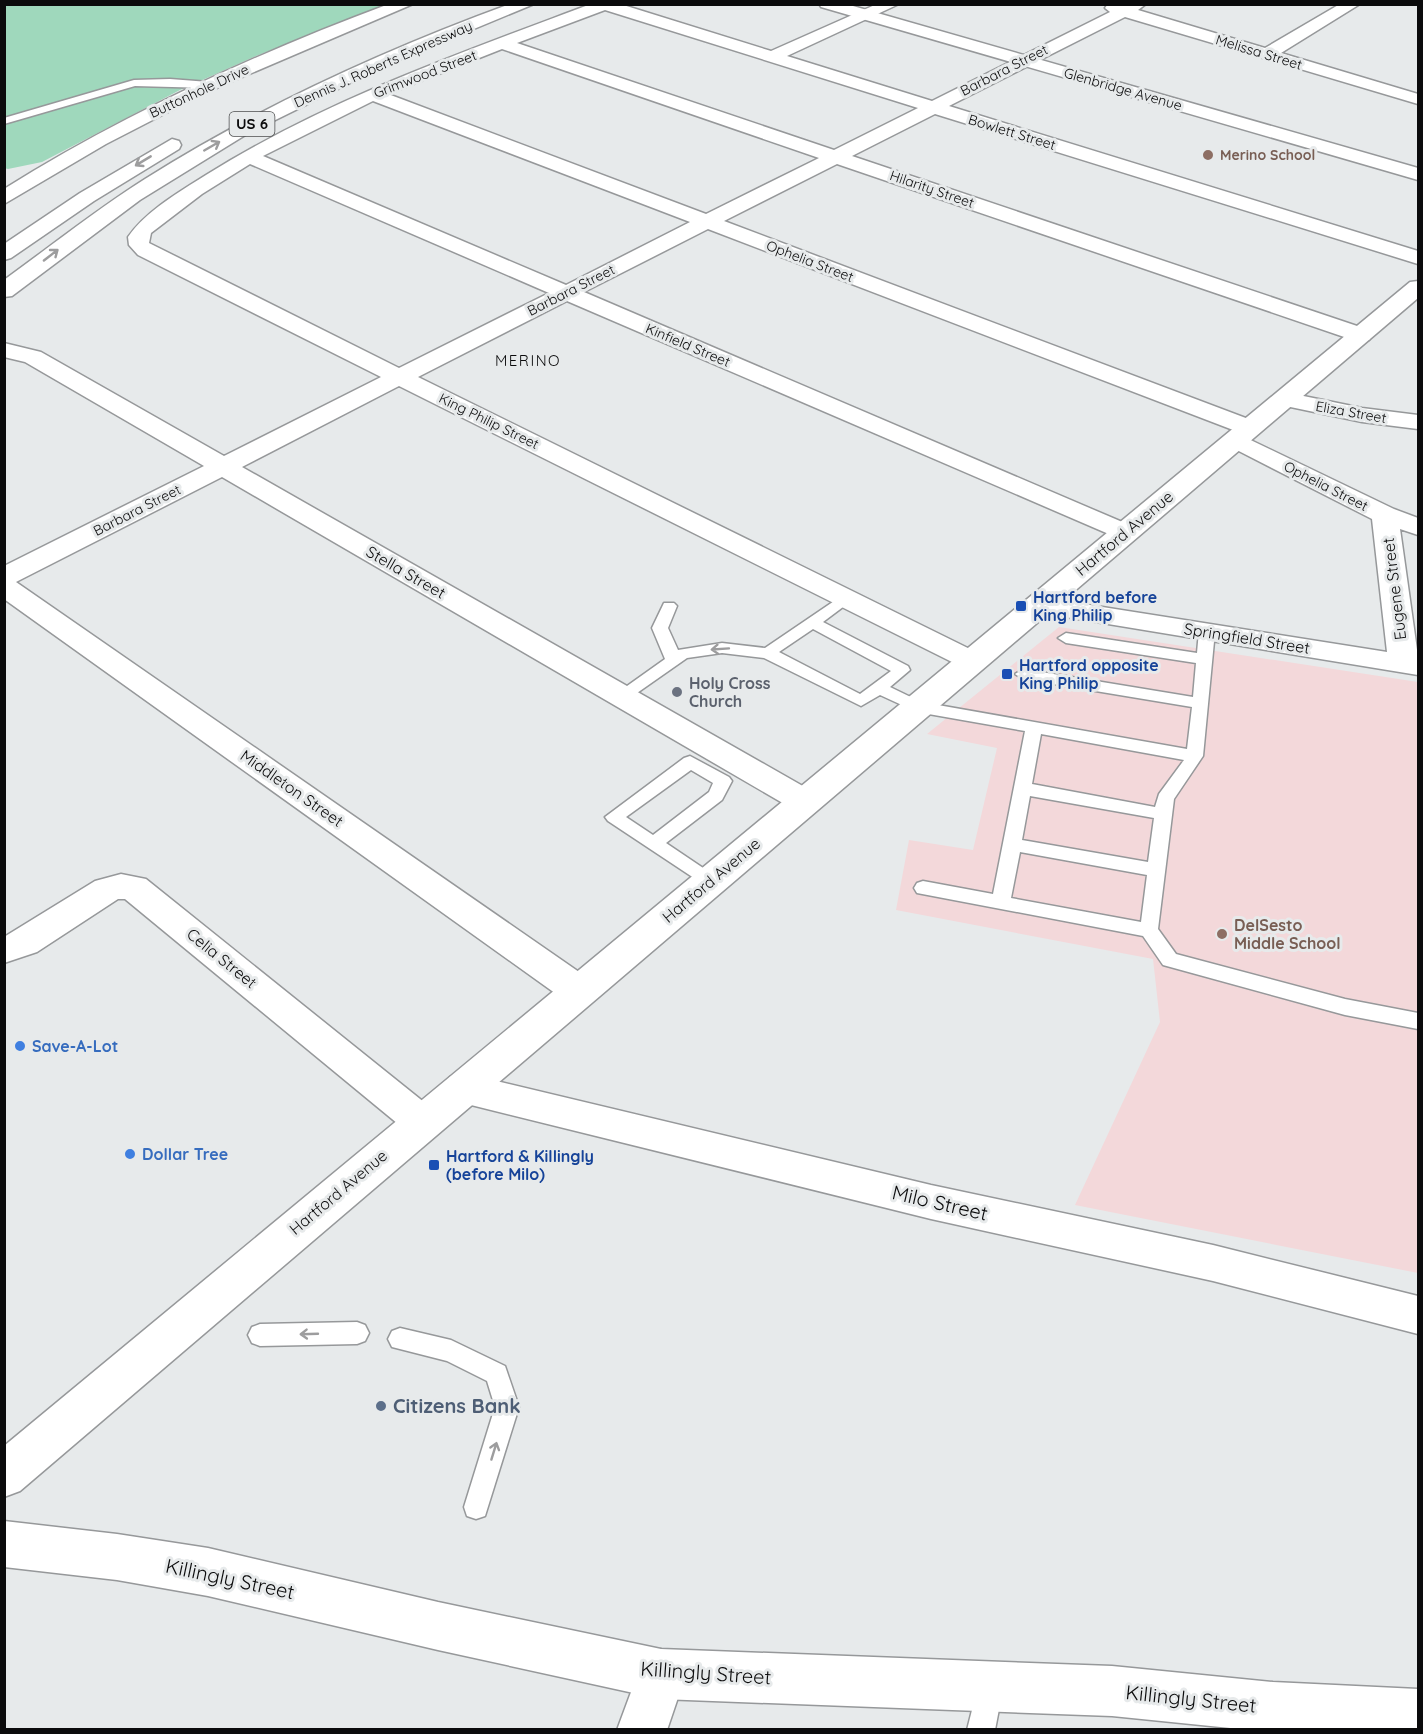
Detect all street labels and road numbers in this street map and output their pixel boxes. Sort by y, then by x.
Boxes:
street label: Dennis J. Roberts Expressway [291,16,475,112]
street label: Melissa Street [1214,30,1305,74]
street label: Barbara Street [957,40,1051,100]
street label: Grimwood Street [371,46,479,102]
street label: Buttonhole Drive [146,60,252,122]
street label: Glenbridge Avenue [1062,64,1184,115]
street label: Bowlett Street [966,110,1058,154]
road number: US 6 [230,112,274,136]
street label: Hilarity Street [887,166,977,212]
street label: Ophelia Street [764,236,856,286]
street label: Barbara Street [524,260,618,320]
street label: Kinfield Street [643,319,733,371]
street label: King Philip Street [436,389,542,453]
street label: Eliza Street [1314,397,1388,427]
street label: Ophelia Street [1281,457,1371,515]
street label: Barbara Street [90,480,184,540]
street label: Hartford Avenue [1071,486,1177,580]
street label: Eugene Street [1378,537,1410,641]
street label: Stella Street [363,541,449,603]
street label: Springfield Street [1183,618,1311,658]
street label: Middleton Street [237,745,347,831]
street label: Hartford Avenue [658,833,764,927]
street label: Celia Street [183,924,261,992]
street label: Hartford Avenue [285,1145,391,1239]
street label: Milo Street [890,1179,991,1226]
street label: Killingly Street [163,1553,297,1604]
street label: Killingly Street [640,1655,772,1690]
street label: Killingly Street [1125,1679,1258,1718]

